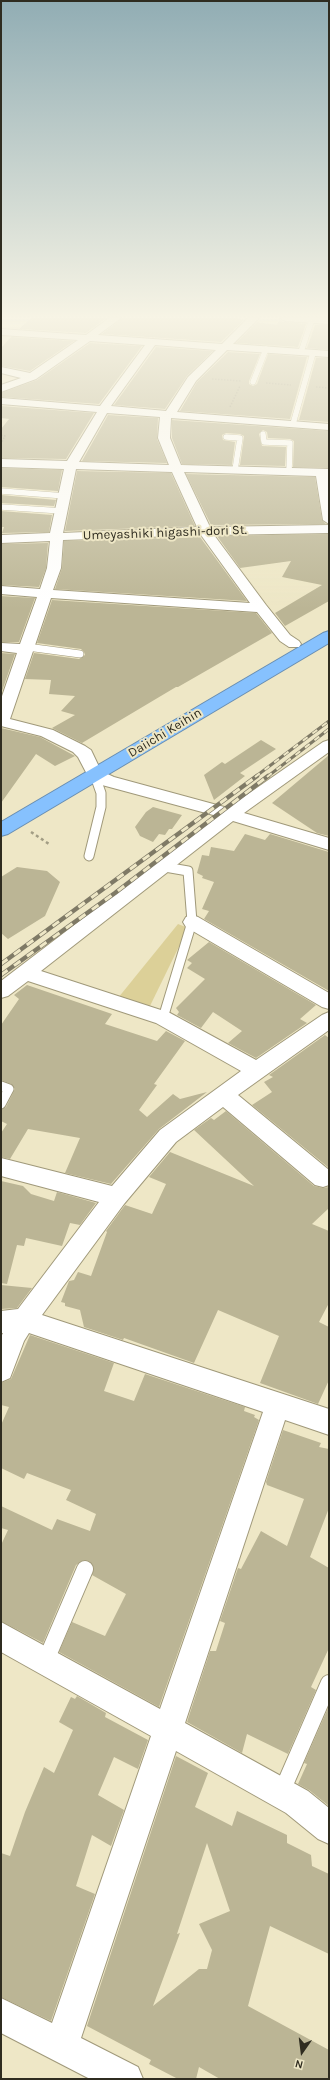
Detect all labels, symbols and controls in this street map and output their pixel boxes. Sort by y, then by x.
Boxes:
street label: Umeyashiki higashi-dori St. [83,522,247,544]
street label: Daiichi Keihin [125,705,205,761]
north arrow [282,2032,322,2072]
text: N [294,2057,304,2071]

